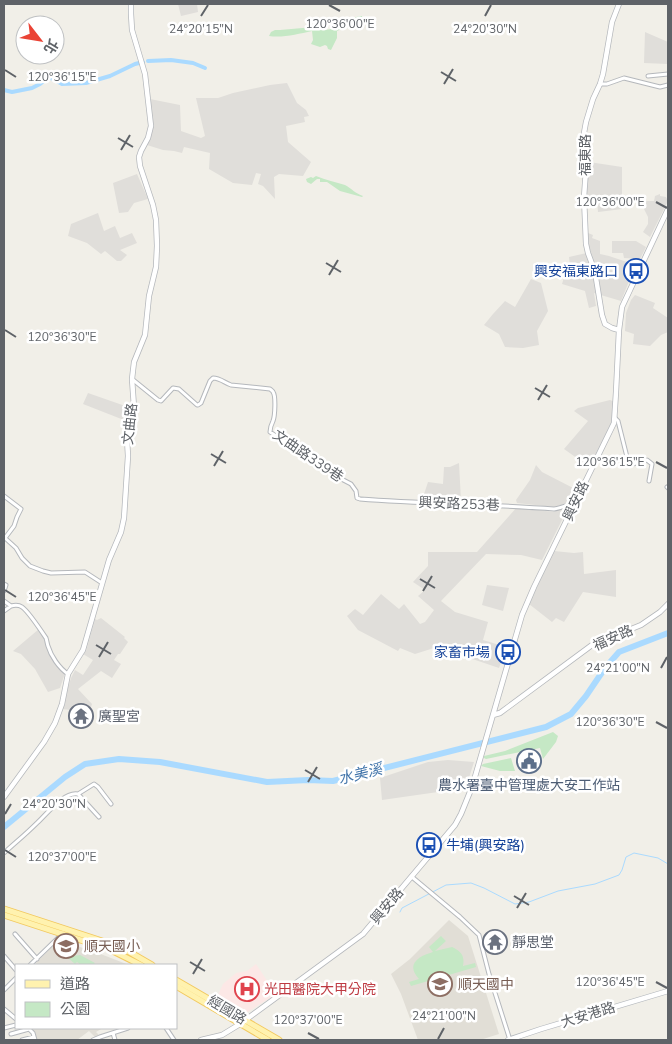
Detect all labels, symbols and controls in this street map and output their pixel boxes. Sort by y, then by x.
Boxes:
north arrow [15,15,65,65]
text: 120°36'00"E [305,16,375,32]
text: 24°20'15"N [169,21,233,37]
text: 24°20'30"N [453,21,517,37]
text: 北 [39,36,62,57]
text: 120°36'15"E [27,69,97,85]
street label: 福東路 [576,134,595,176]
text: 120°36'00"E [575,194,645,210]
bus stop icon: 興安福東路口 [623,258,649,284]
place label: 興安福東路口 [534,262,618,281]
text: 120°36'30"E [27,329,97,345]
street label: 文曲路 [118,402,142,446]
street label: 文曲路339巷 [269,425,347,487]
text: 120°36'15"E [575,454,645,470]
street label: 興安路 [559,478,593,524]
street label: 興安路253巷 [418,493,500,515]
text: 120°36'45"E [27,589,97,605]
street label: 福安路 [590,621,636,655]
bus stop icon: 家畜市場 [495,639,521,665]
place label: 家畜市場 [434,643,490,662]
text: 24°21'00"N [586,660,650,676]
temple icon: 廣聖宮 [68,703,94,729]
place label: 廣聖宮 [98,707,140,726]
text: 120°36'30"E [575,714,645,730]
public building icon: 農水署臺中管理處大安工作站 [516,748,542,774]
water label: 水美溪 [336,758,386,789]
place label: 農水署臺中管理處大安工作站 [438,776,620,795]
text: 24°20'30"N [22,796,86,812]
bus stop icon: 牛埔(興安路) [416,832,442,858]
place label: 牛埔(興安路) [446,836,525,855]
text: 120°37'00"E [27,849,97,865]
street label: 興安路 [366,884,408,928]
temple icon: 靜思堂 [482,929,508,955]
school or university icon: 順天國小 [53,933,79,959]
place label: 靜思堂 [512,933,554,952]
place label: 順天國小 [84,937,140,956]
legend [15,964,178,1029]
school or university icon: 順天國中 [427,971,453,997]
text: 道路 [60,974,90,994]
text: 120°36'45"E [575,974,645,990]
place label: 順天國中 [458,975,514,994]
hospital icon: 光田醫院大甲分院 [234,976,260,1002]
place label: 光田醫院大甲分院 [264,980,376,999]
street label: 經國路 [204,991,250,1029]
street label: 大安港路 [558,998,618,1032]
text: 公園 [60,999,90,1019]
text: 24°21'00"N [412,1008,476,1024]
text: 120°37'00"E [273,1012,343,1028]

